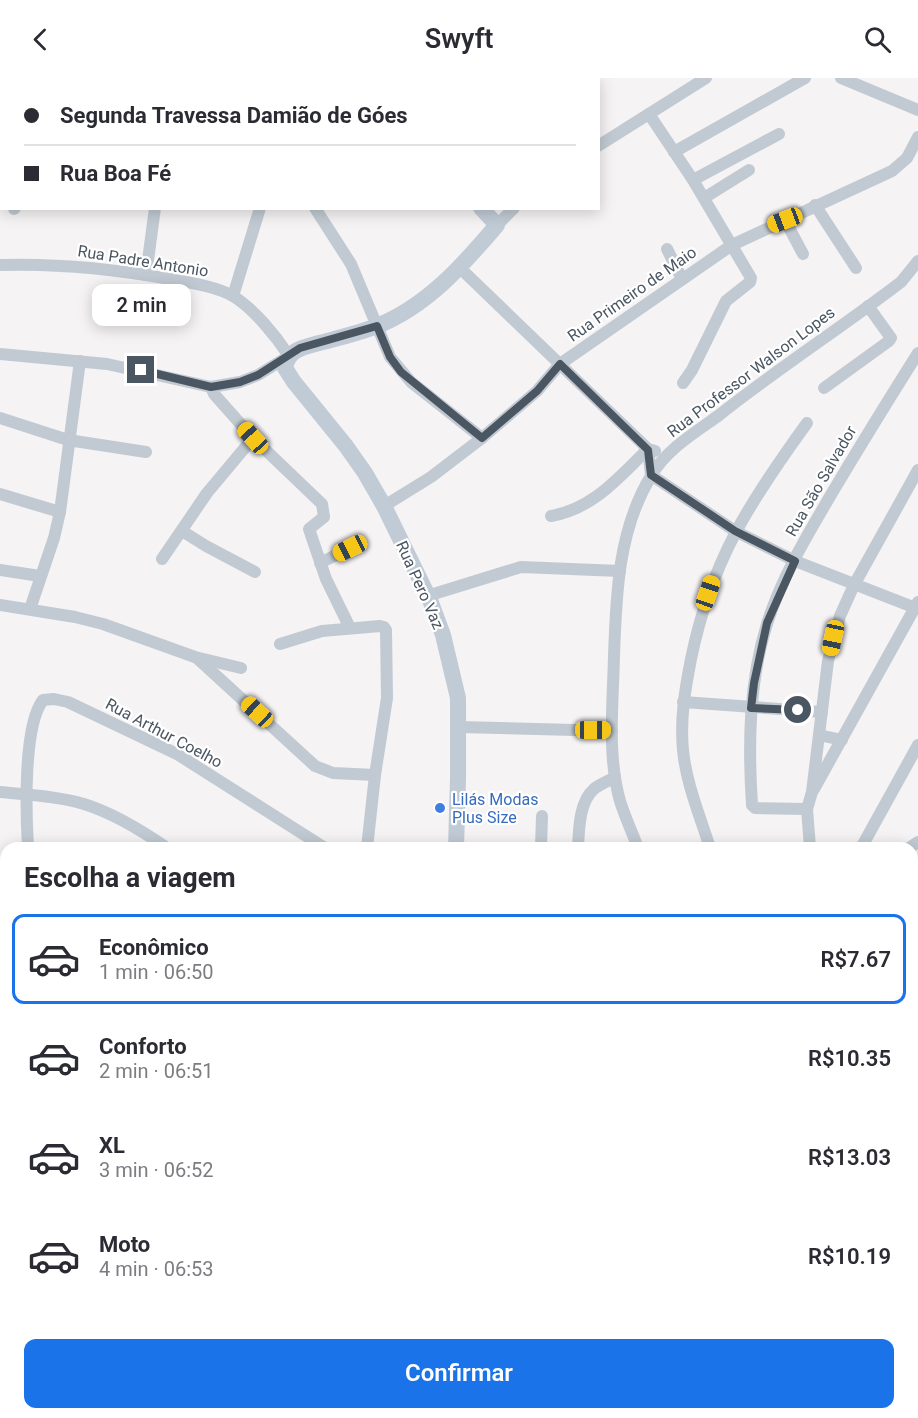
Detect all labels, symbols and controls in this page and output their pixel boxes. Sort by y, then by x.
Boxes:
icon: back [24,23,57,56]
text: Swyft [425,23,493,55]
icon: search [861,23,894,56]
text: Segunda Travessa Damião de Góes [60,103,408,128]
text: Rua Boa Fé [60,161,171,186]
car [765,205,805,235]
street label: Rua Padre Antonio [76,241,210,281]
street label: Rua Primeiro de Maio [564,242,700,346]
callout: 2 min [92,283,190,325]
text: 2 min [116,293,167,317]
street label: Rua Professor Walson Lopes [663,303,839,441]
route end [127,356,154,383]
car [234,419,272,457]
street label: Rua São Salvador [782,422,861,540]
car [330,532,370,564]
street label: Rua Pero Vaz [392,538,448,632]
car [694,573,722,613]
car [820,619,846,657]
car [238,693,276,731]
street label: Rua Arthur Coelho [102,694,226,772]
route start [784,696,811,723]
car [575,721,611,739]
place label: Lilás Modas Plus Size [452,790,538,827]
marker: Lilás Modas Plus Size [433,801,447,815]
text: Escolha a viagem [24,862,236,894]
icon: car [27,932,81,986]
text: Econômico [99,935,209,960]
text: R$7.67 [820,947,891,972]
text: 1 min · 06:50 [99,960,214,984]
icon: car [27,1031,81,1085]
text: Conforto [99,1034,187,1059]
text: R$10.35 [808,1046,891,1071]
text: 2 min · 06:51 [99,1059,214,1083]
icon: car [27,1130,81,1184]
text: XL [99,1133,125,1158]
text: R$13.03 [808,1145,891,1170]
text: 3 min · 06:52 [99,1158,214,1182]
icon: car [27,1229,81,1283]
text: Moto [99,1232,150,1257]
text: R$10.19 [808,1244,891,1269]
text: 4 min · 06:53 [99,1257,214,1281]
button: Confirmar [24,1339,894,1408]

